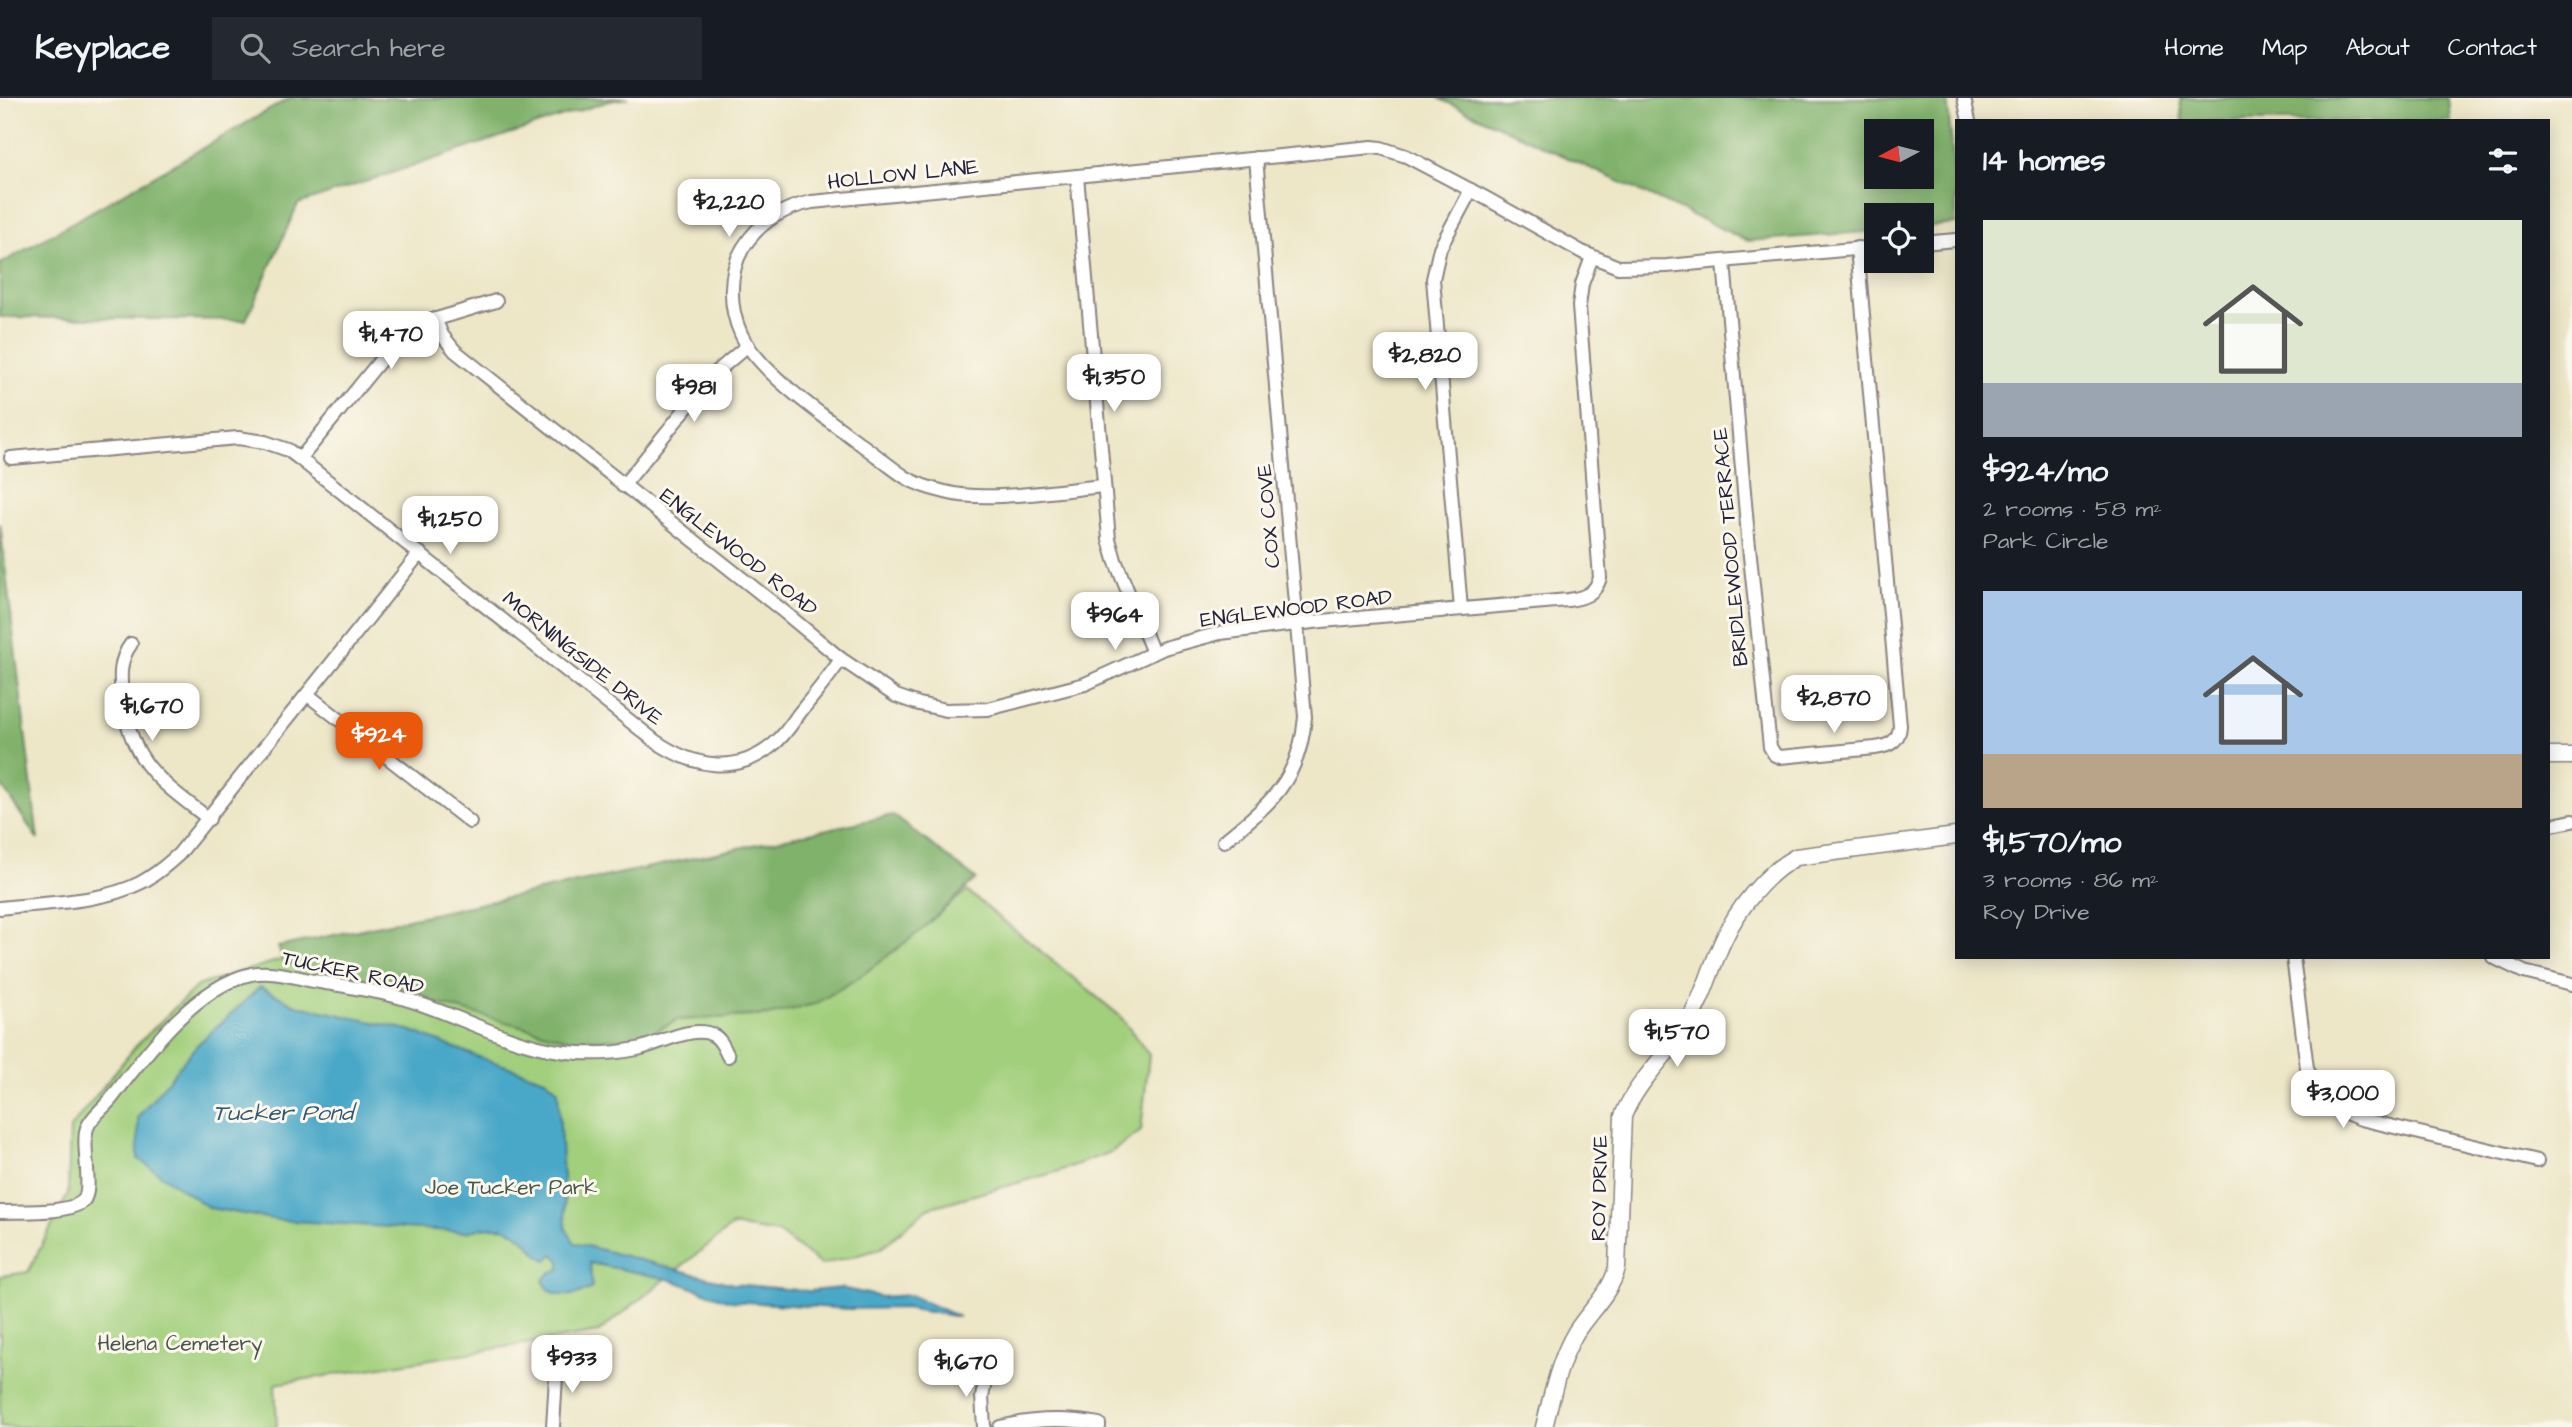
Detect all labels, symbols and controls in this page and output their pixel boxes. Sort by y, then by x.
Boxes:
search box [212,17,702,80]
text: Keyplace [35,25,170,71]
icon: search [236,29,274,67]
text: Search here [292,30,445,66]
text: Home [2164,31,2224,65]
text: Map [2262,31,2307,65]
text: About [2345,31,2410,65]
text: Contact [2448,31,2537,65]
north arrow [1864,119,1934,189]
map controls [1864,119,1934,273]
text: 14 homes [1983,140,2106,182]
icon: filters [2484,142,2522,180]
street label: HOLLOW LANE [826,152,981,197]
pin: $2,220 [672,180,786,239]
text: $2,220 [694,186,764,218]
button: locate [1864,203,1934,273]
icon: home [2190,266,2316,392]
pin: $1,470 [334,312,448,371]
text: $1,470 [359,318,423,350]
pin: $2,820 [1368,332,1482,392]
text: $2,820 [1389,339,1461,371]
pin: $1,350 [1057,354,1171,414]
text: $1,350 [1083,361,1145,393]
pin: $981 [653,364,735,424]
text: $981 [672,371,716,403]
street label: BRIDLEWOOD TERRACE [1706,426,1755,668]
text: $924/mo [1983,451,2108,493]
street label: COX COVE [1249,462,1287,569]
street label: ENGLEWOOD ROAD [654,482,824,624]
text: 2 rooms · 58 m² [1983,493,2162,525]
pin: $1,250 [393,496,507,556]
text: $1,250 [418,503,482,535]
text: Park Circle [1983,525,2108,557]
street label: ENGLEWOOD ROAD [1198,582,1394,635]
street label: MORNINGSIDE DRIVE [496,585,670,733]
pin: $964 [1074,592,1156,652]
text: $964 [1087,599,1143,631]
icon: home [2190,637,2316,763]
pin: $2,870 [1777,676,1891,735]
text: $2,870 [1797,682,1871,714]
pin: $1,670 [95,684,209,743]
text: $1,670 [121,690,183,722]
pin: $924 [338,712,420,772]
text: $924 [352,719,406,751]
text: $1,570/mo [1983,822,2121,864]
text: 3 rooms · 86 m² [1983,864,2159,896]
text: Roy Drive [1983,896,2090,928]
street label: TUCKER ROAD [279,943,427,1002]
pin: $1,570 [1620,1010,1734,1069]
text: $1,570 [1645,1016,1709,1048]
pin: $3,000 [2286,1070,2400,1130]
text: $3,000 [2307,1077,2379,1109]
water label: Tucker Pond [213,1097,357,1129]
street label: ROY DRIVE [1584,1134,1615,1241]
park label: Joe Tucker Park [425,1173,597,1202]
park label: Helena Cemetery [97,1329,263,1360]
pin: $933 [531,1336,613,1395]
pin: $1,670 [909,1340,1023,1399]
text: $933 [547,1342,597,1374]
text: $1,670 [935,1346,997,1378]

